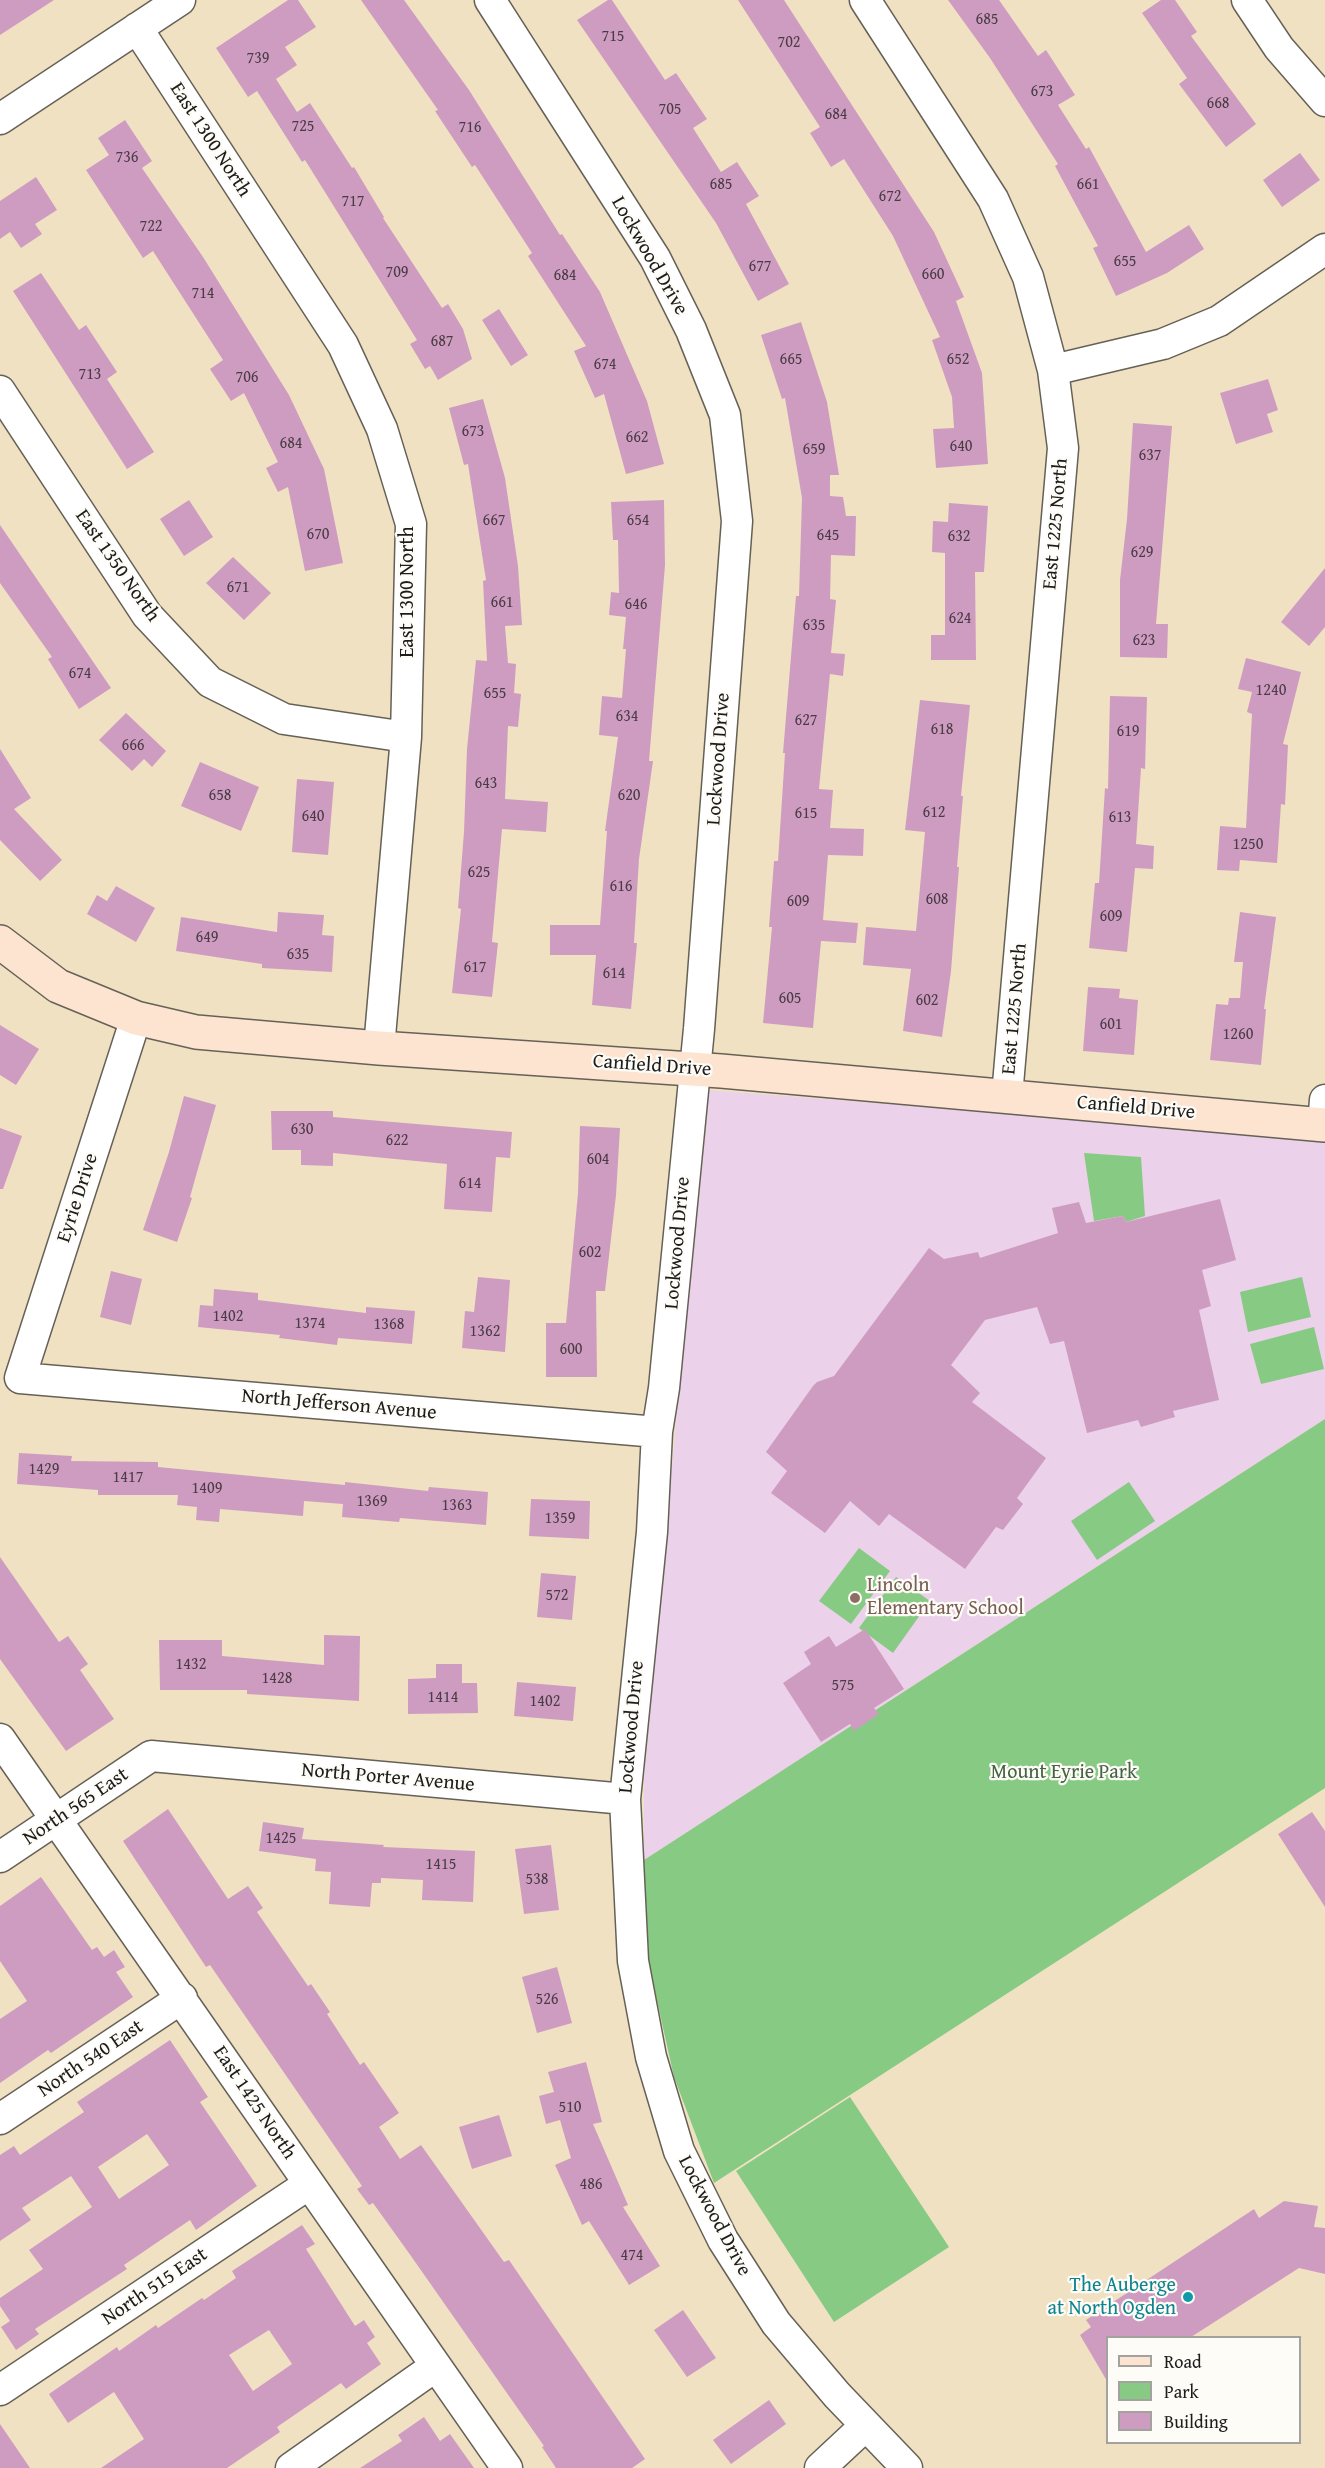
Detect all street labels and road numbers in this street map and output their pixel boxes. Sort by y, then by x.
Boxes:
street label: East 1300 North [164,78,256,202]
street label: Lockwood Drive [605,192,693,320]
street label: East 1225 North [1038,457,1074,591]
street label: East 1350 North [69,505,165,627]
street label: East 1300 North [396,526,420,658]
street label: Lockwood Drive [702,692,736,826]
street label: East 1225 North [997,942,1033,1076]
street label: Canfield Drive [592,1050,712,1082]
street label: Canfield Drive [1076,1091,1196,1125]
street label: Eyrie Drive [52,1150,104,1246]
street label: Lockwood Drive [660,1176,696,1310]
street label: North Jefferson Avenue [241,1385,437,1425]
street label: Lockwood Drive [614,1660,650,1794]
street label: North Porter Avenue [300,1758,476,1798]
street label: North 565 East [19,1763,133,1851]
street label: North 540 East [34,2015,148,2103]
street label: East 1425 North [207,2042,301,2164]
street label: Lockwood Drive [672,2152,756,2280]
street label: North 515 East [98,2243,212,2331]

